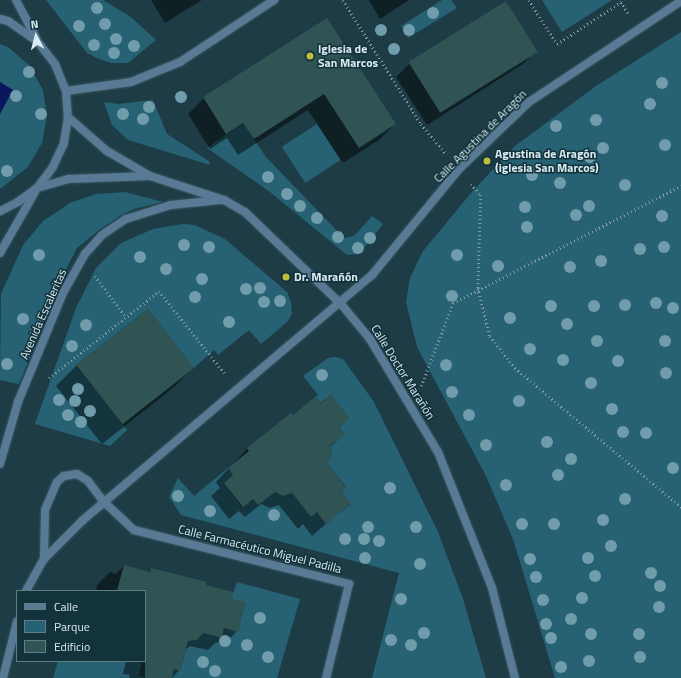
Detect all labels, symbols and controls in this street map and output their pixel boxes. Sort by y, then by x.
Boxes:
north arrow [16,16,56,56]
text: N [30,16,39,32]
place label: Iglesia de San Marcos [318,42,378,70]
marker: Iglesia de San Marcos [305,51,315,61]
street label: Calle Agustina de Aragón [431,87,529,185]
place label: Agustina de Aragón (iglesia San Marcos) [495,147,599,175]
marker: Agustina de Aragón (iglesia San Marcos) [482,156,492,166]
street label: Avenida Escaleritas [17,266,69,362]
place label: Dr. Marañón [294,270,358,284]
marker: Dr. Marañón [281,272,291,282]
street label: Calle Doctor Marañón [368,322,438,422]
street label: Calle Farmacéutico Miguel Padilla [177,522,343,576]
legend [16,590,146,662]
text: Calle [54,597,78,616]
text: Parque [54,617,90,636]
text: Edificio [54,637,90,656]

